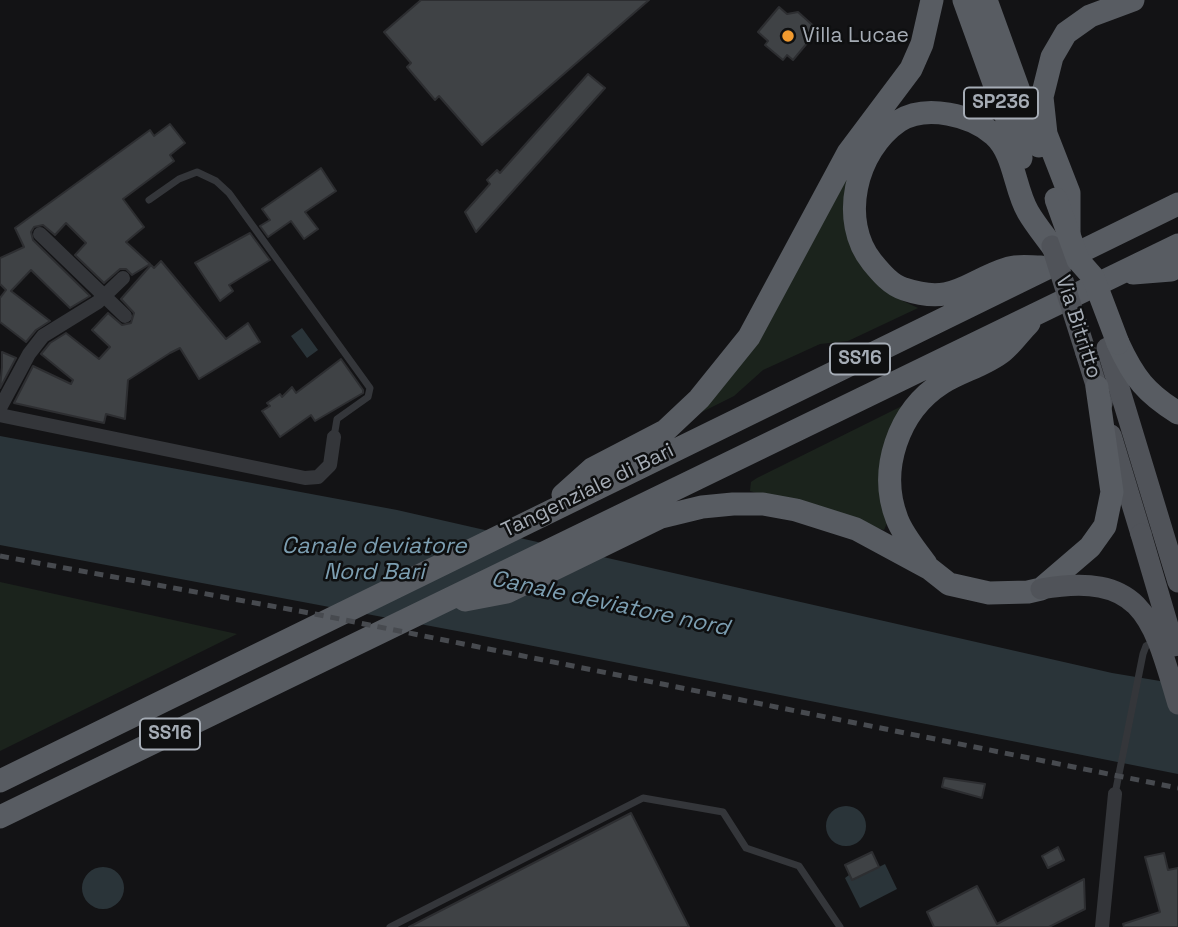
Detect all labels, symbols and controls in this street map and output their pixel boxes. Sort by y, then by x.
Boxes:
place label: Villa Lucae [802,23,909,49]
marker: Villa Lucae [780,28,796,44]
road number: SP236 [964,88,1038,118]
street label: Via Bitritto [1050,272,1106,382]
road number: SS16 [830,344,890,374]
street label: Tangenziale di Bari [498,438,678,544]
water label: Canale deviatore Nord Bari [281,533,467,587]
water label: Canale deviatore nord [489,565,731,643]
road number: SS16 [140,719,200,750]

